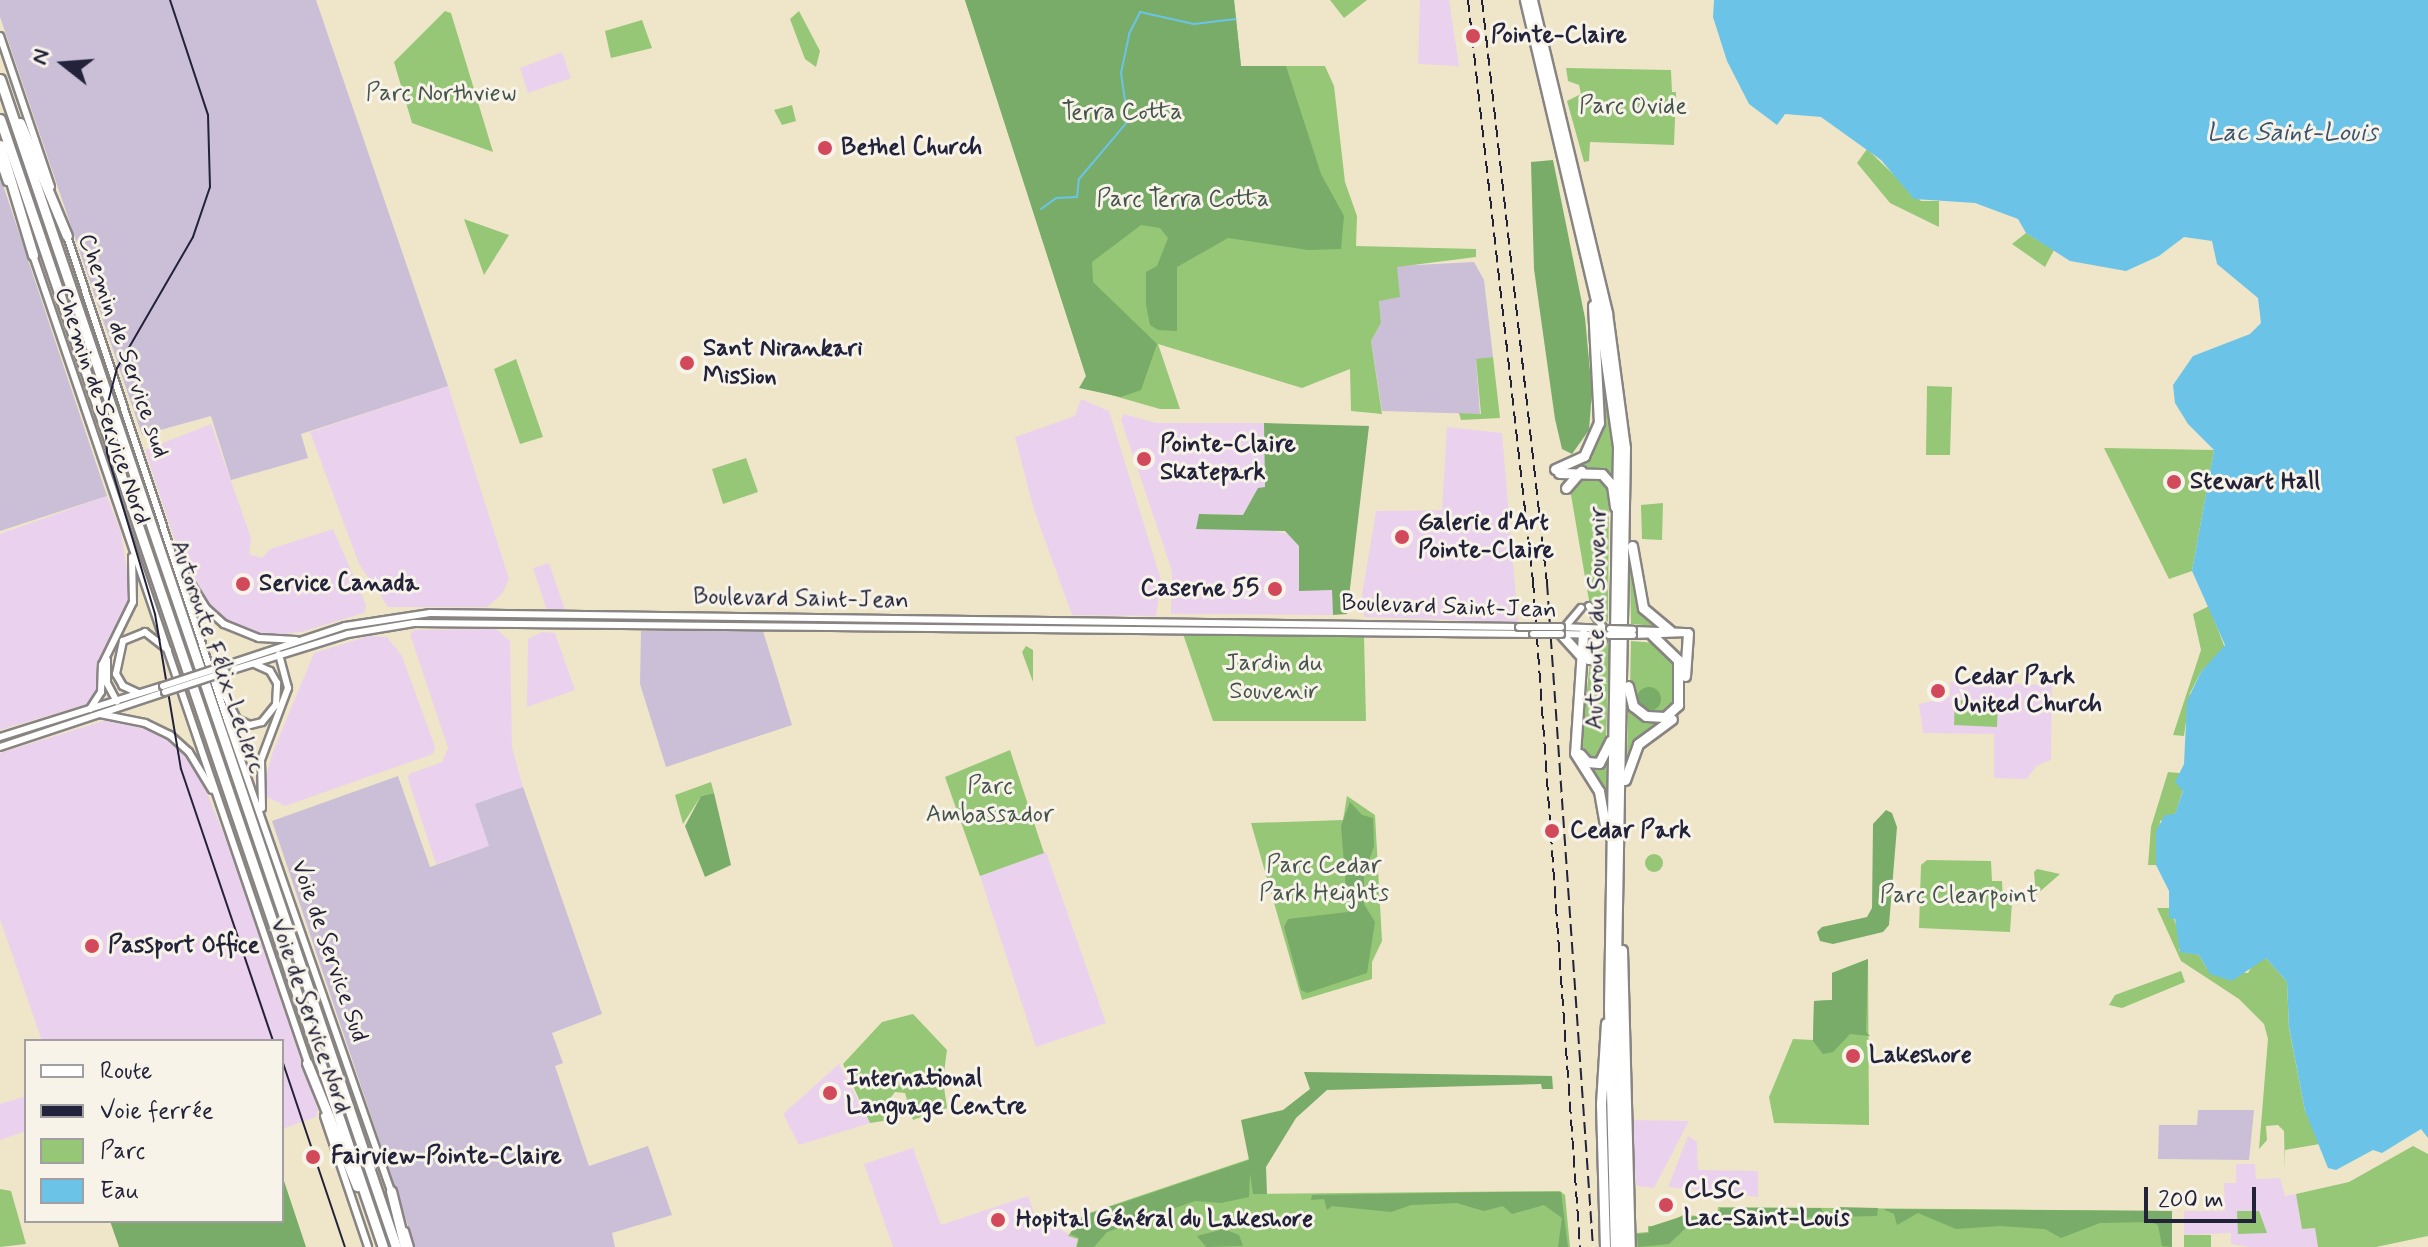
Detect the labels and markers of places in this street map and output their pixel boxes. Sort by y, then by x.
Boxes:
place label: Pointe-Claire [1491,22,1627,50]
marker: Pointe-Claire [1462,25,1484,47]
place label: Bethel Church [841,134,988,162]
marker: Bethel Church [816,139,834,157]
place label: Sant Nirankari Mission [703,335,863,391]
marker: Sant Nirankari Mission [678,354,696,372]
place label: Pointe-Claire Skatepark [1160,431,1296,487]
marker: Pointe-Claire Skatepark [1135,450,1153,468]
place label: Stewart Hall [2190,468,2319,496]
marker: Stewart Hall [2165,473,2183,491]
place label: Galerie d'Art Pointe-Claire [1418,509,1554,565]
marker: Galerie d'Art Pointe-Claire [1393,528,1411,546]
place label: Service Canada [259,570,418,598]
marker: Service Canada [234,575,252,593]
place label: Caserne 55 [1140,575,1259,603]
marker: Caserne 55 [1266,580,1284,598]
place label: Cedar Park United Church [1954,663,2102,719]
marker: Cedar Park United Church [1929,682,1947,700]
place label: Cedar Park [1570,817,1688,845]
marker: Cedar Park [1541,820,1563,842]
place label: Passport Office [108,932,261,960]
marker: Passport Office [83,937,101,955]
place label: Lakeshore [1869,1042,1972,1070]
marker: Lakeshore [1844,1047,1862,1065]
place label: International Language Centre [846,1065,1024,1121]
marker: International Language Centre [821,1084,839,1102]
place label: Fairview-Pointe-Claire [331,1143,562,1171]
marker: Fairview-Pointe-Claire [302,1146,324,1168]
place label: CLSC Lac-Saint-Louis [1684,1177,1850,1233]
marker: CLSC Lac-Saint-Louis [1655,1194,1677,1216]
place label: Hopital Général du Lakeshore [1016,1206,1311,1234]
marker: Hopital Général du Lakeshore [987,1209,1009,1231]

